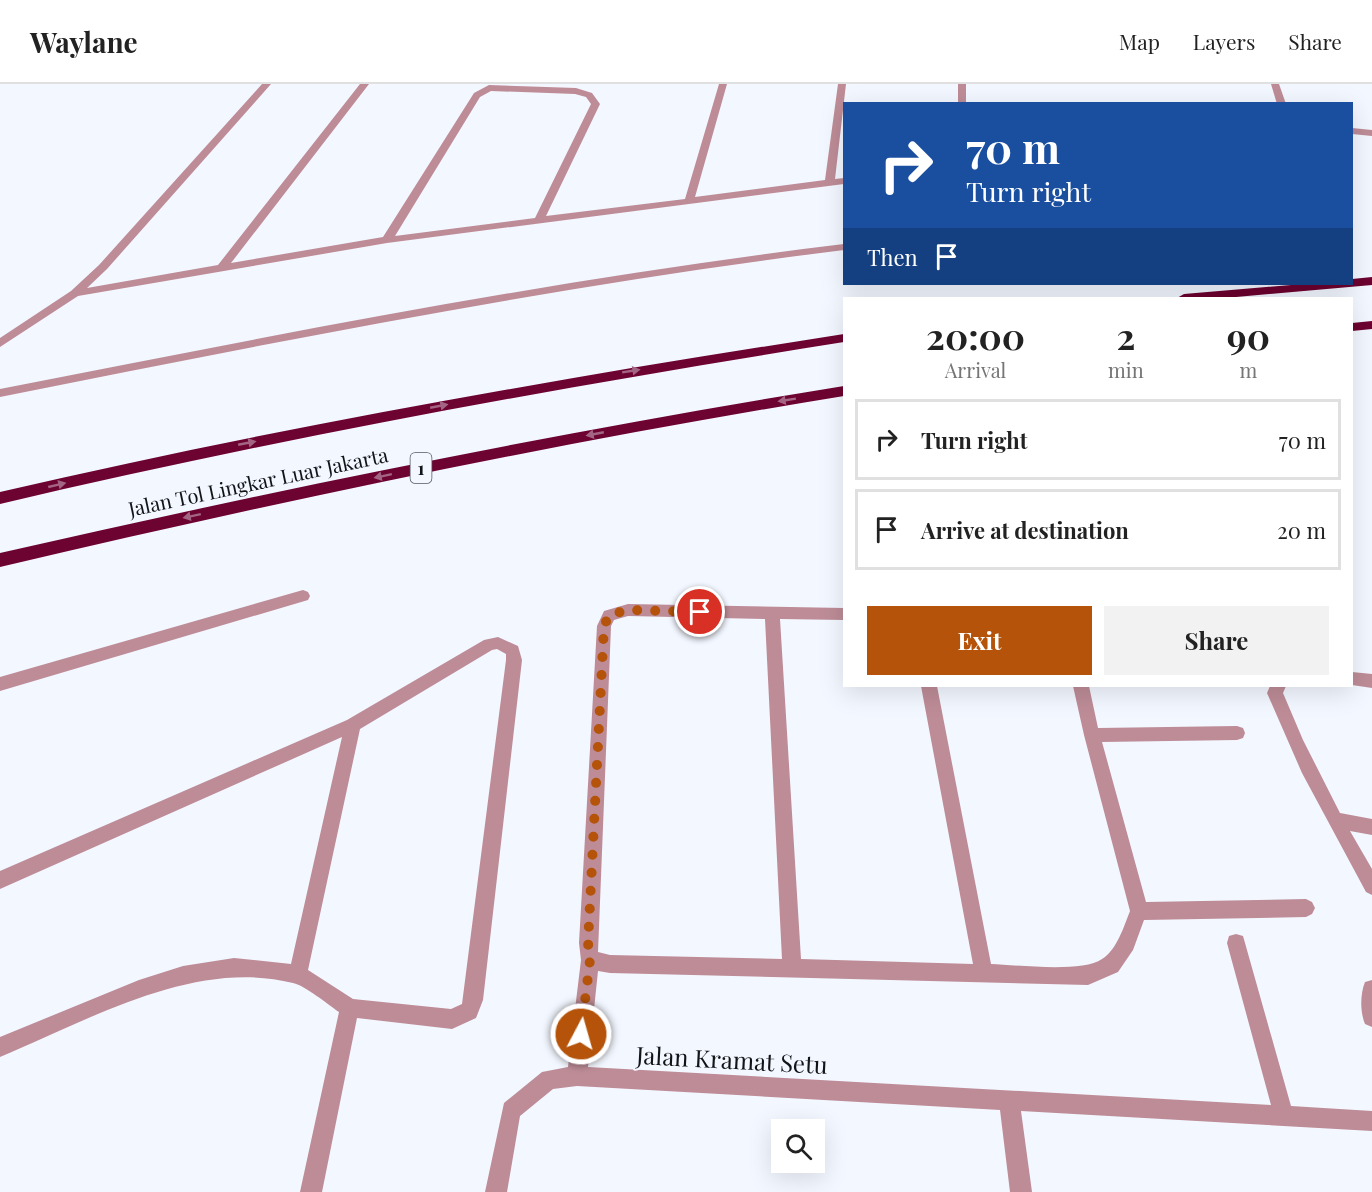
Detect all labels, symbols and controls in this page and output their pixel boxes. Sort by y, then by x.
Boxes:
text: Waylane [30,23,138,60]
text: Map [1119,27,1160,55]
text: Layers [1193,27,1255,55]
text: Share [1288,27,1342,55]
text: 70 m [966,119,1060,175]
icon: right [867,126,945,204]
text: Turn right [966,173,1091,209]
icon: arrive [930,240,963,273]
text: Then [867,242,918,272]
text: 20:00 [926,311,1025,359]
text: 2 [1116,311,1135,359]
text: 90 [1227,311,1270,359]
text: Arrival [945,356,1006,383]
text: min [1108,356,1144,383]
text: m [1239,356,1257,383]
one-way arrow [621,366,640,375]
one-way arrow [777,395,796,404]
one-way arrow [430,401,449,410]
icon: right [870,423,903,456]
text: Turn right [921,425,1027,455]
text: 70 m [1279,425,1326,455]
one-way arrow [585,430,604,439]
one-way arrow [238,438,257,447]
street label: Jalan Tol Lingkar Luar Jakarta [125,440,390,522]
road number: 1 [410,453,432,483]
one-way arrow [374,471,392,481]
one-way arrow [48,479,66,489]
one-way arrow [182,512,201,521]
icon: arrive [870,513,903,546]
text: Arrive at destination [921,515,1129,545]
text: 20 m [1277,515,1326,545]
pin [674,586,725,637]
icon: arrive [683,595,716,628]
button: Exit [867,606,1092,675]
button: Share [1104,606,1329,675]
position arrow [549,1002,613,1066]
street label: Jalan Kramat Setu [634,1038,829,1080]
map controls [771,1119,825,1173]
button: search [771,1119,825,1173]

